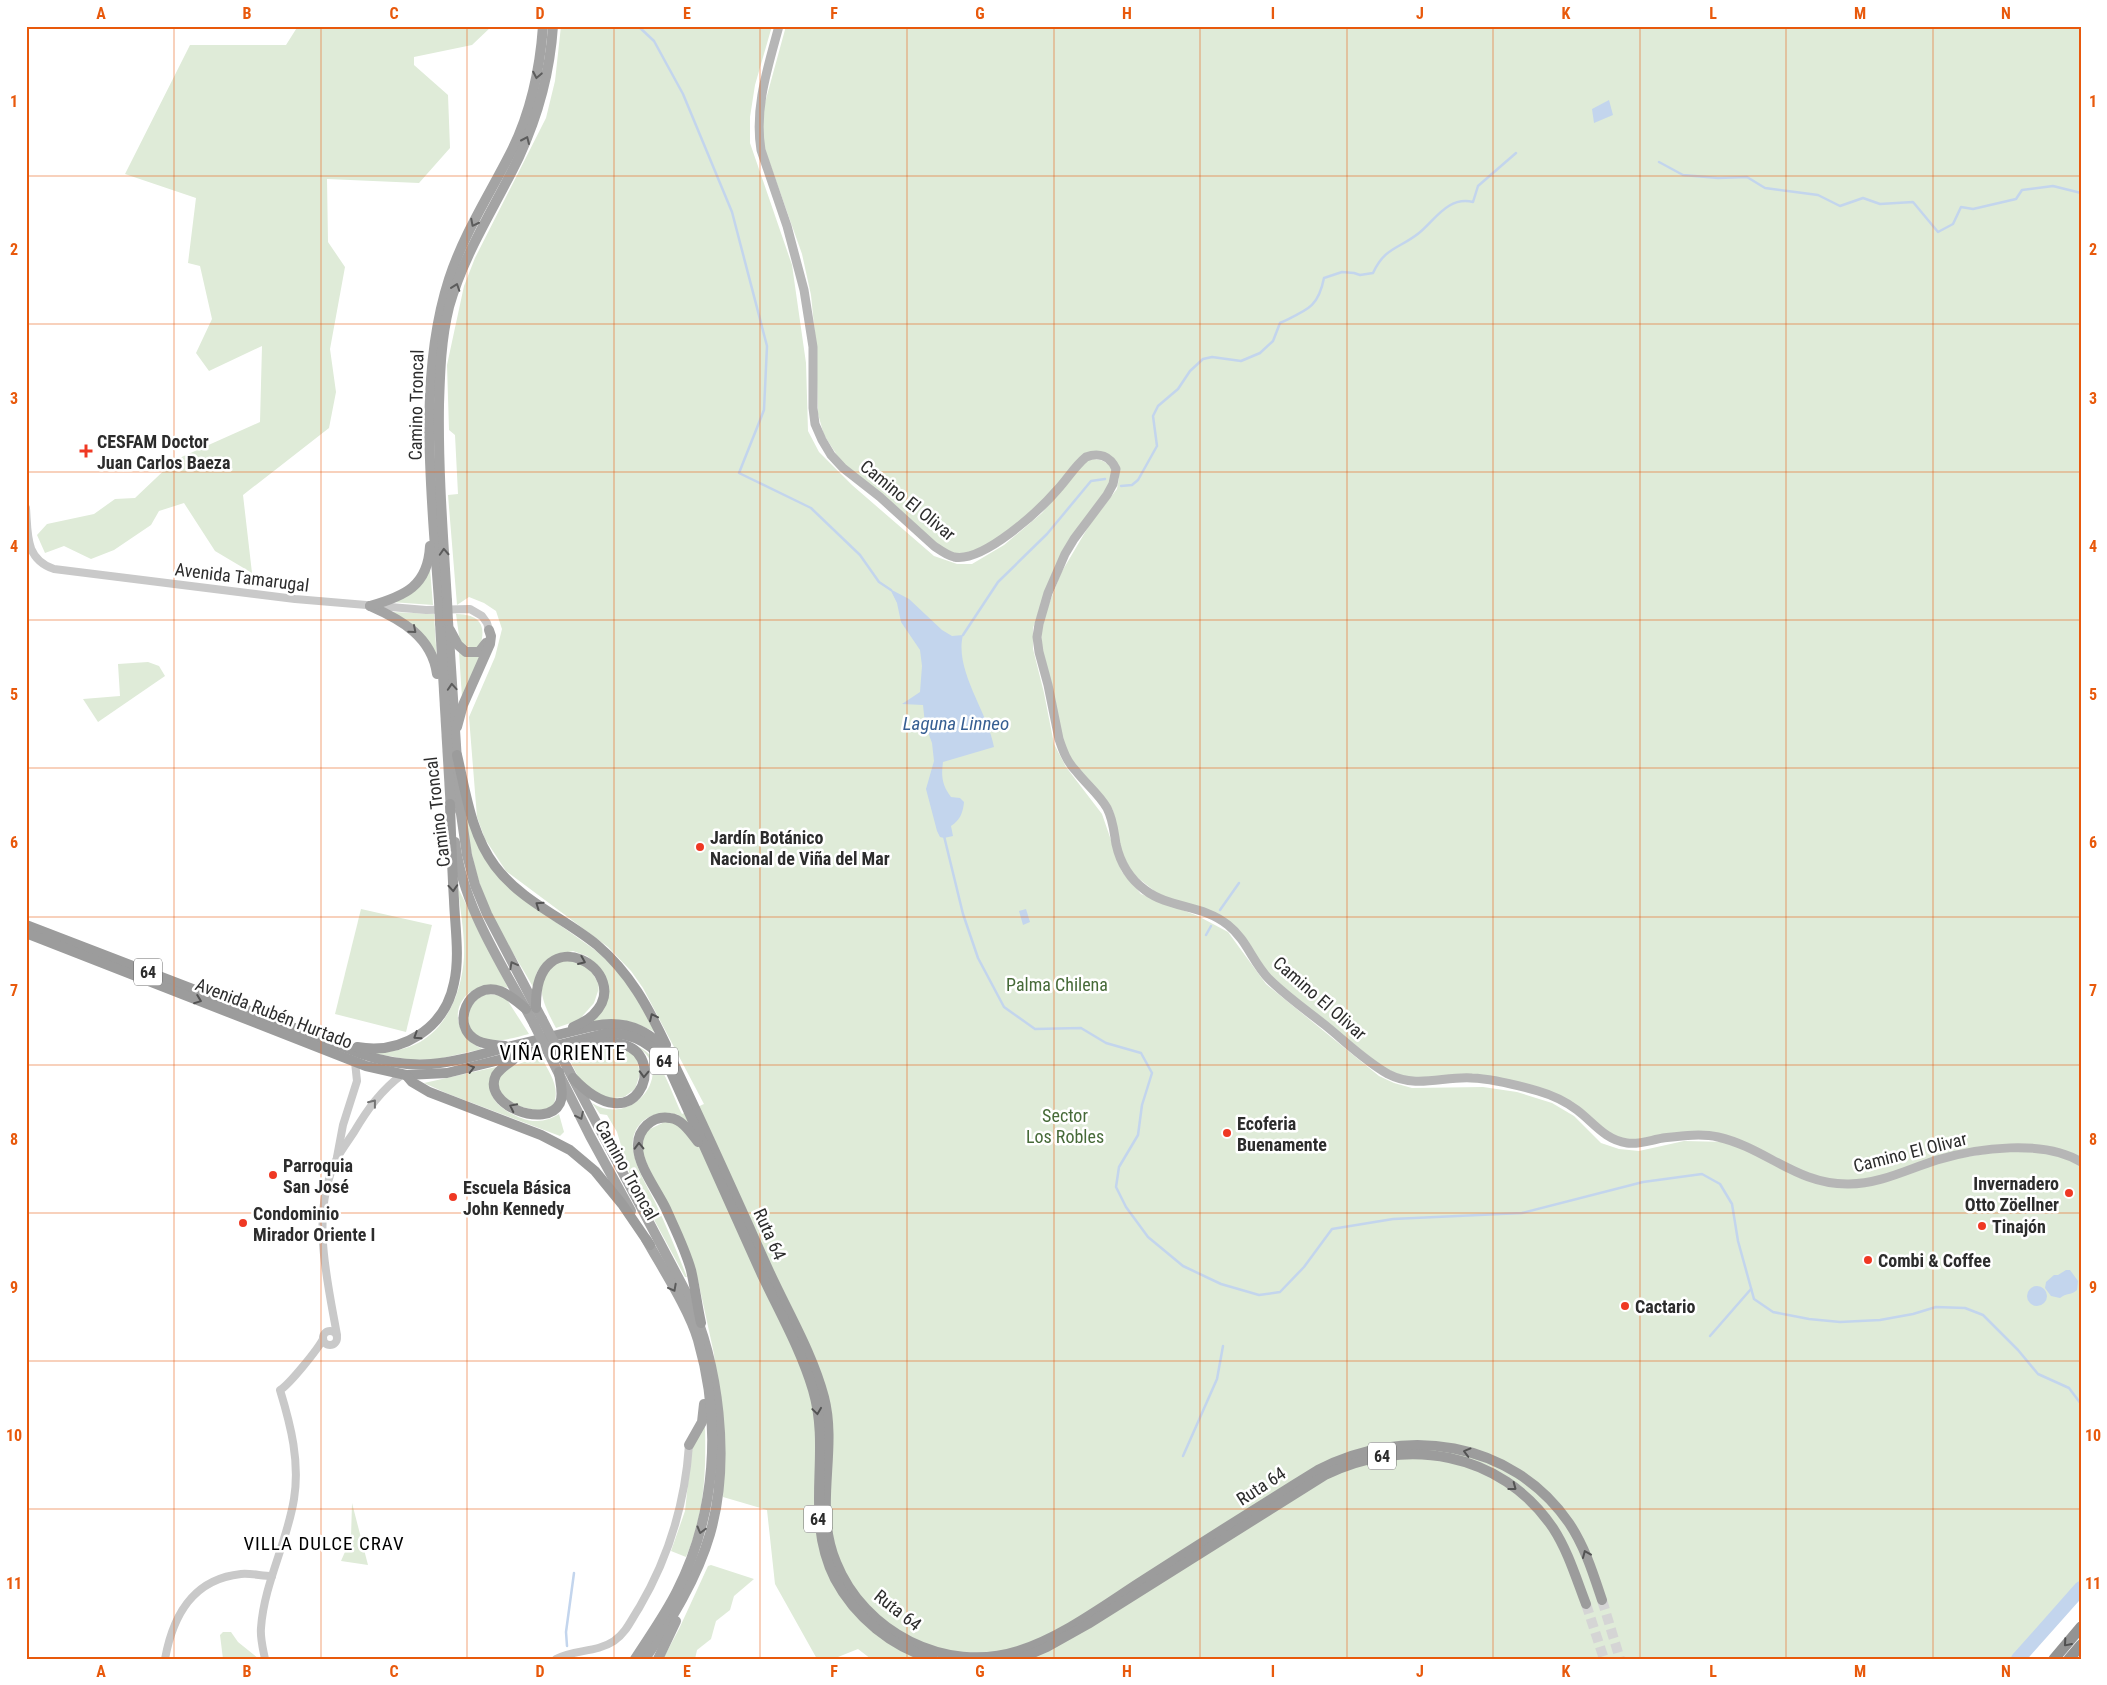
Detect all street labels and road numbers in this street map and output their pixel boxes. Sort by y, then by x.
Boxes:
street label: Camino Troncal [405,349,427,461]
street label: Camino El Olivar [856,455,960,545]
street label: Avenida Tamarugal [174,558,310,596]
street label: Camino Troncal [420,756,454,868]
street label: Camino El Olivar [1269,952,1371,1044]
road number: 64 [134,959,162,986]
street label: Avenida Rubén Hurtado [192,973,356,1053]
road number: 64 [650,1048,678,1074]
street label: Camino Troncal [591,1116,663,1224]
street label: Camino El Olivar [1851,1128,1969,1176]
street label: Ruta 64 [749,1205,791,1263]
road number: 64 [1368,1442,1396,1470]
street label: Ruta 64 [1233,1462,1290,1510]
road number: 64 [804,1506,832,1532]
street label: Ruta 64 [870,1585,926,1635]

